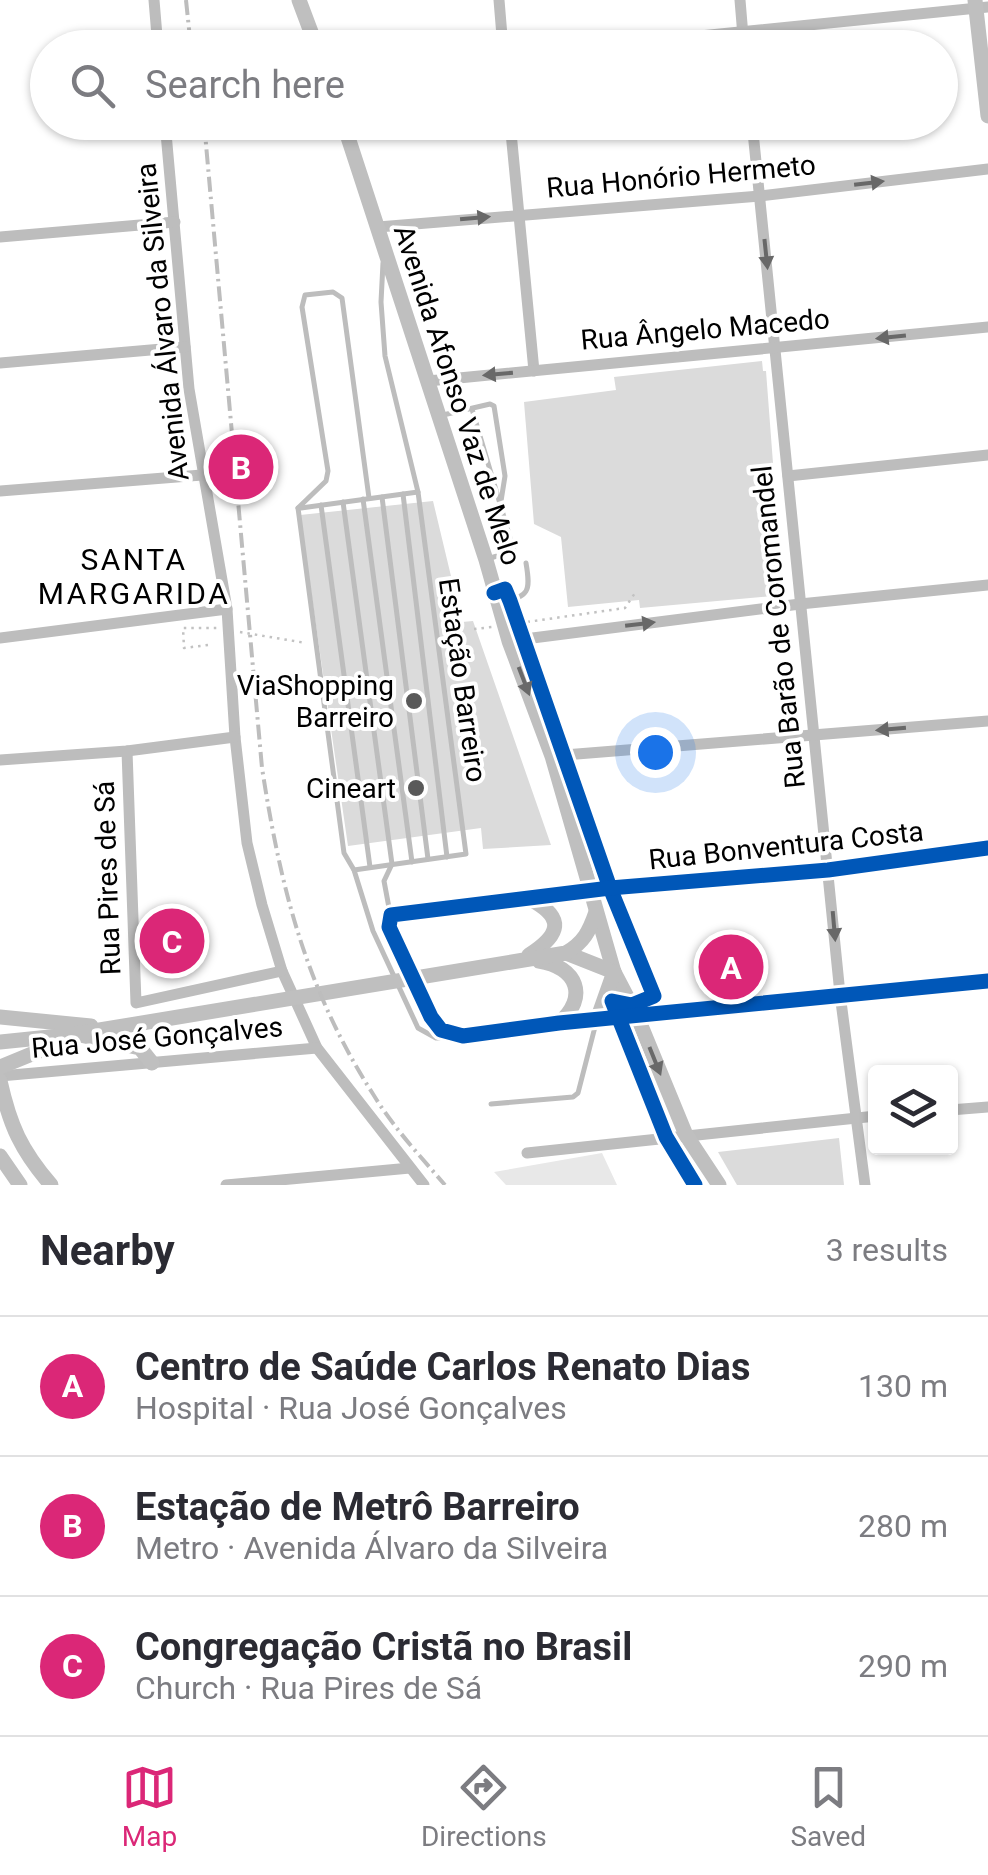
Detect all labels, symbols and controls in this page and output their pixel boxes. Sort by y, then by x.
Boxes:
search box [30,30,958,140]
icon: search [65,58,120,113]
text: Search here [145,63,345,107]
street label: Rua Honório Hermeto [545,148,817,205]
street label: Avenida Álvaro da Silveira [129,161,196,482]
one-way arrow [853,175,885,191]
one-way arrow [460,210,492,226]
street label: Avenida Afonso Vaz de Melo [387,221,528,569]
one-way arrow [758,239,774,271]
street label: Rua Ângelo Macedo [579,302,831,357]
one-way arrow [875,329,906,345]
one-way arrow [481,367,513,383]
pin: B [208,430,274,504]
street label: Rua Barão de Coromandel [745,464,812,790]
district label: SANTA MARGARIDA [38,542,230,611]
street label: Estação Barreiro [432,576,493,784]
one-way arrow [625,616,657,632]
one-way arrow [517,667,532,697]
place label: ViaShopping Barreiro [237,669,394,734]
marker: ViaShopping Barreiro [403,690,425,712]
one-way arrow [874,722,906,738]
your location [630,727,681,778]
place label: Cineart [306,772,396,805]
marker: Cineart [405,777,427,799]
street label: Rua Pires de Sá [88,780,127,976]
street label: Rua Bonventura Costa [647,815,925,876]
pin: C [140,904,204,978]
one-way arrow [826,910,842,942]
pin: A [698,930,764,1004]
street label: Rua José Gonçalves [30,1010,284,1065]
one-way arrow [647,1046,663,1076]
map controls [868,1065,958,1155]
button: layers [868,1065,958,1155]
text: Nearby [40,1226,175,1275]
text: 3 results [826,1231,948,1269]
text: Centro de Saúde Carlos Renato Dias [135,1345,750,1389]
text: A [62,1367,83,1405]
text: 130 m [858,1367,948,1405]
text: Hospital · Rua José Gonçalves [135,1389,567,1427]
text: Estação de Metrô Barreiro [135,1485,580,1529]
text: B [62,1507,83,1545]
text: 280 m [858,1507,948,1545]
text: Metro · Avenida Álvaro da Silveira [135,1529,608,1567]
text: Congregação Cristã no Brasil [135,1625,632,1669]
text: C [62,1647,83,1685]
text: 290 m [858,1647,948,1685]
text: Church · Rua Pires de Sá [135,1669,482,1707]
tab: Map [122,1760,177,1853]
tab: Directions [421,1760,547,1853]
tab: Saved [790,1760,866,1853]

